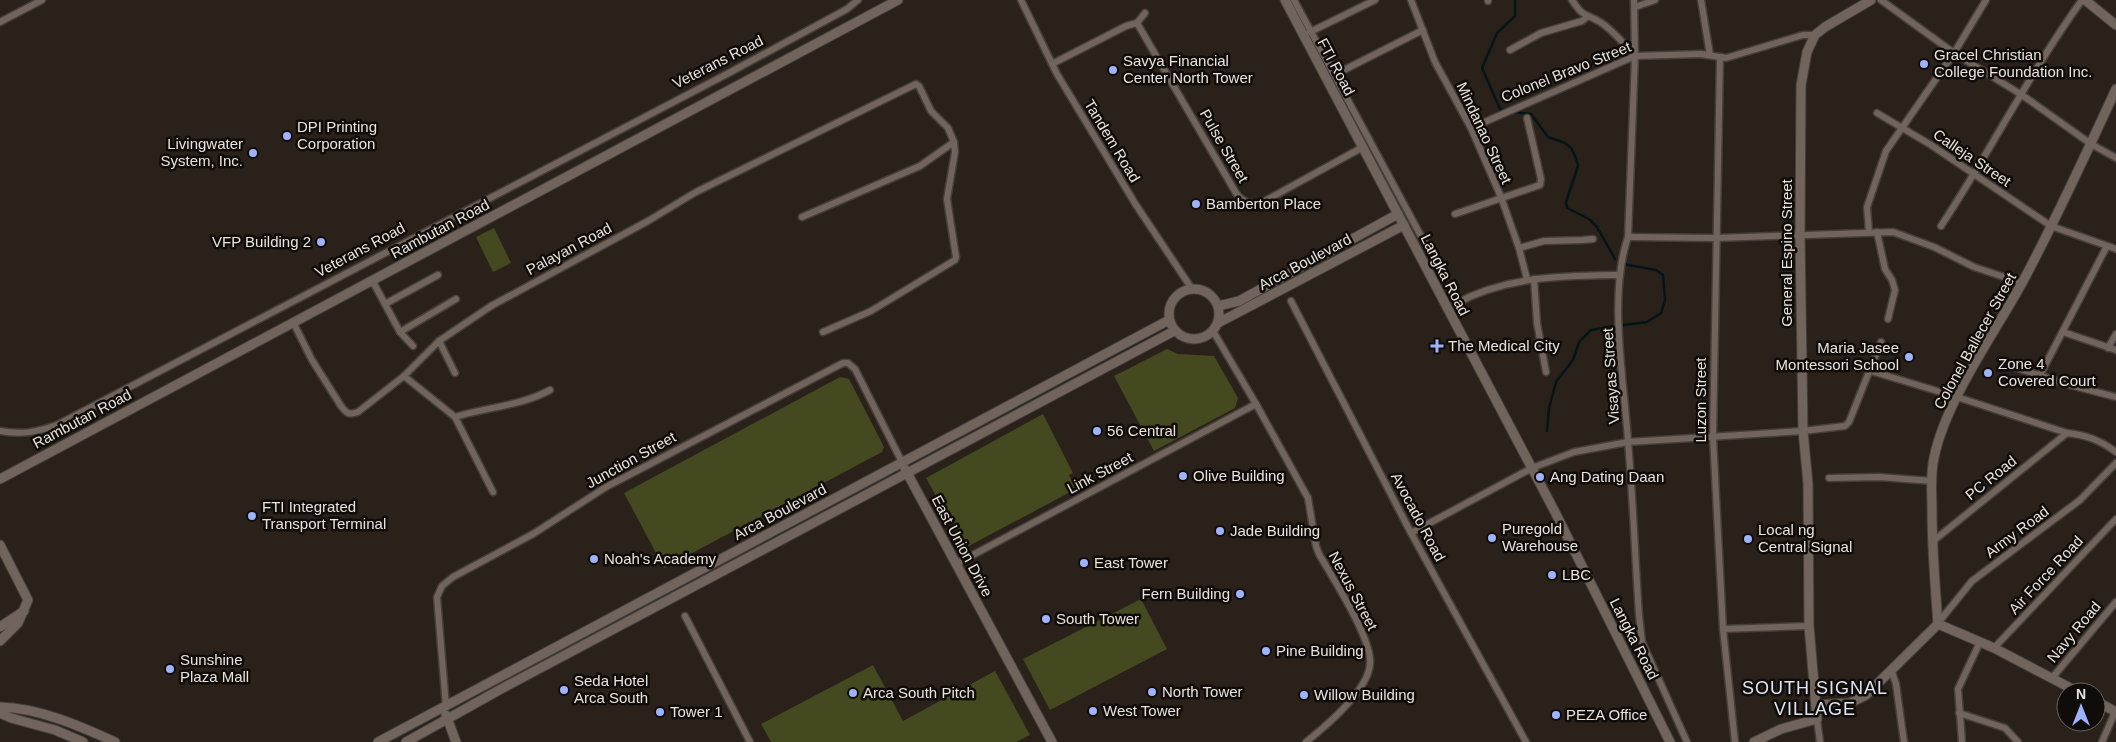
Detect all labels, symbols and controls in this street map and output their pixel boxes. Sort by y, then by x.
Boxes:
street label: Veterans Road [670,31,766,92]
street label: FTI Road [1314,35,1359,98]
street label: Colonel Bravo Street [1498,37,1634,105]
place label: Gracel Christian College Foundation Inc. [1934,46,2092,80]
place label: Savya Financial Center North Tower [1123,52,1253,86]
marker: Gracel Christian College Foundation Inc. [1918,58,1930,70]
marker: Savya Financial Center North Tower [1107,64,1119,76]
street label: Mindanao Street [1453,79,1516,187]
street label: Tandem Road [1081,96,1144,185]
street label: Pulse Street [1197,106,1253,186]
place label: DPI Printing Corporation [297,118,377,152]
street label: Calleja Street [1930,125,2015,190]
marker: DPI Printing Corporation [281,130,293,142]
place label: Livingwater System, Inc. [160,135,243,169]
marker: Livingwater System, Inc. [247,147,259,159]
street label: General Espino Street [1778,178,1795,327]
street label: Rambutan Road [388,195,492,262]
place label: Bamberton Place [1206,195,1321,212]
marker: Bamberton Place [1190,198,1202,210]
street label: Veterans Road [312,219,408,280]
street label: Palayan Road [523,219,614,278]
street label: Arca Boulevard [1255,230,1354,293]
street label: Langka Road [1418,231,1473,318]
place label: VFP Building 2 [212,233,311,250]
marker: VFP Building 2 [315,236,327,248]
street label: Colonel Ballecer Street [1930,269,2020,412]
street label: Visayas Street [1599,327,1622,425]
place label: The Medical City [1448,337,1560,354]
marker: The Medical City [1430,339,1444,353]
place label: Maria Jasee Montessori School [1776,339,1899,373]
marker: Maria Jasee Montessori School [1903,351,1915,363]
place label: Zone 4 Covered Court [1998,355,2096,389]
street label: Luzon Street [1692,357,1709,443]
marker: Zone 4 Covered Court [1982,367,1994,379]
street label: Rambutan Road [30,385,134,452]
place label: 56 Central [1107,422,1176,439]
marker: 56 Central [1091,425,1103,437]
street label: Junction Street [583,427,679,491]
street label: Link Street [1064,448,1136,497]
street label: PC Road [1962,452,2020,503]
place label: Olive Building [1193,467,1285,484]
place label: Ang Dating Daan [1550,468,1664,485]
street label: Avocado Road [1388,469,1449,564]
marker: Olive Building [1177,470,1189,482]
marker: Ang Dating Daan [1534,471,1546,483]
street label: Arca Boulevard [730,480,829,543]
street label: East Union Drive [929,492,996,599]
place label: FTI Integrated Transport Terminal [262,498,386,532]
street label: Army Road [1982,502,2052,561]
marker: FTI Integrated Transport Terminal [246,510,258,522]
place label: Puregold Warehouse [1502,520,1578,554]
place label: Local ng Central Signal [1758,521,1852,555]
place label: Jade Building [1230,522,1320,539]
marker: Jade Building [1214,525,1226,537]
marker: Puregold Warehouse [1486,532,1498,544]
street label: Air Force Road [2005,532,2086,617]
marker: Local ng Central Signal [1742,533,1754,545]
street label: Nexus Street [1326,548,1382,634]
place label: Noah's Academy [604,550,717,567]
marker: Noah's Academy [588,553,600,565]
place label: East Tower [1094,554,1168,571]
marker: East Tower [1078,557,1090,569]
place label: LBC [1562,566,1591,583]
marker: LBC [1546,569,1558,581]
place label: Fern Building [1142,585,1230,602]
marker: Fern Building [1234,588,1246,600]
street label: Langka Road [1607,595,1662,682]
street label: Navy Road [2043,598,2104,666]
place label: South Tower [1056,610,1139,627]
marker: South Tower [1040,613,1052,625]
place label: Pine Building [1276,642,1364,659]
marker: Pine Building [1260,645,1272,657]
place label: Sunshine Plaza Mall [180,651,249,685]
marker: Sunshine Plaza Mall [164,663,176,675]
place label: Seda Hotel Arca South [574,672,648,706]
district label: SOUTH SIGNAL VILLAGE [1742,678,1888,719]
north arrow [2056,682,2106,732]
place label: North Tower [1162,683,1243,700]
marker: Seda Hotel Arca South [558,684,570,696]
place label: Arca South Pitch [863,684,975,701]
marker: North Tower [1146,686,1158,698]
place label: Willow Building [1314,686,1415,703]
text: N [2076,686,2086,702]
marker: Arca South Pitch [847,687,859,699]
marker: Willow Building [1298,689,1310,701]
place label: West Tower [1103,702,1181,719]
place label: Tower 1 [670,703,723,720]
marker: West Tower [1087,705,1099,717]
marker: Tower 1 [654,706,666,718]
place label: PEZA Office [1566,706,1647,723]
marker: PEZA Office [1550,709,1562,721]

